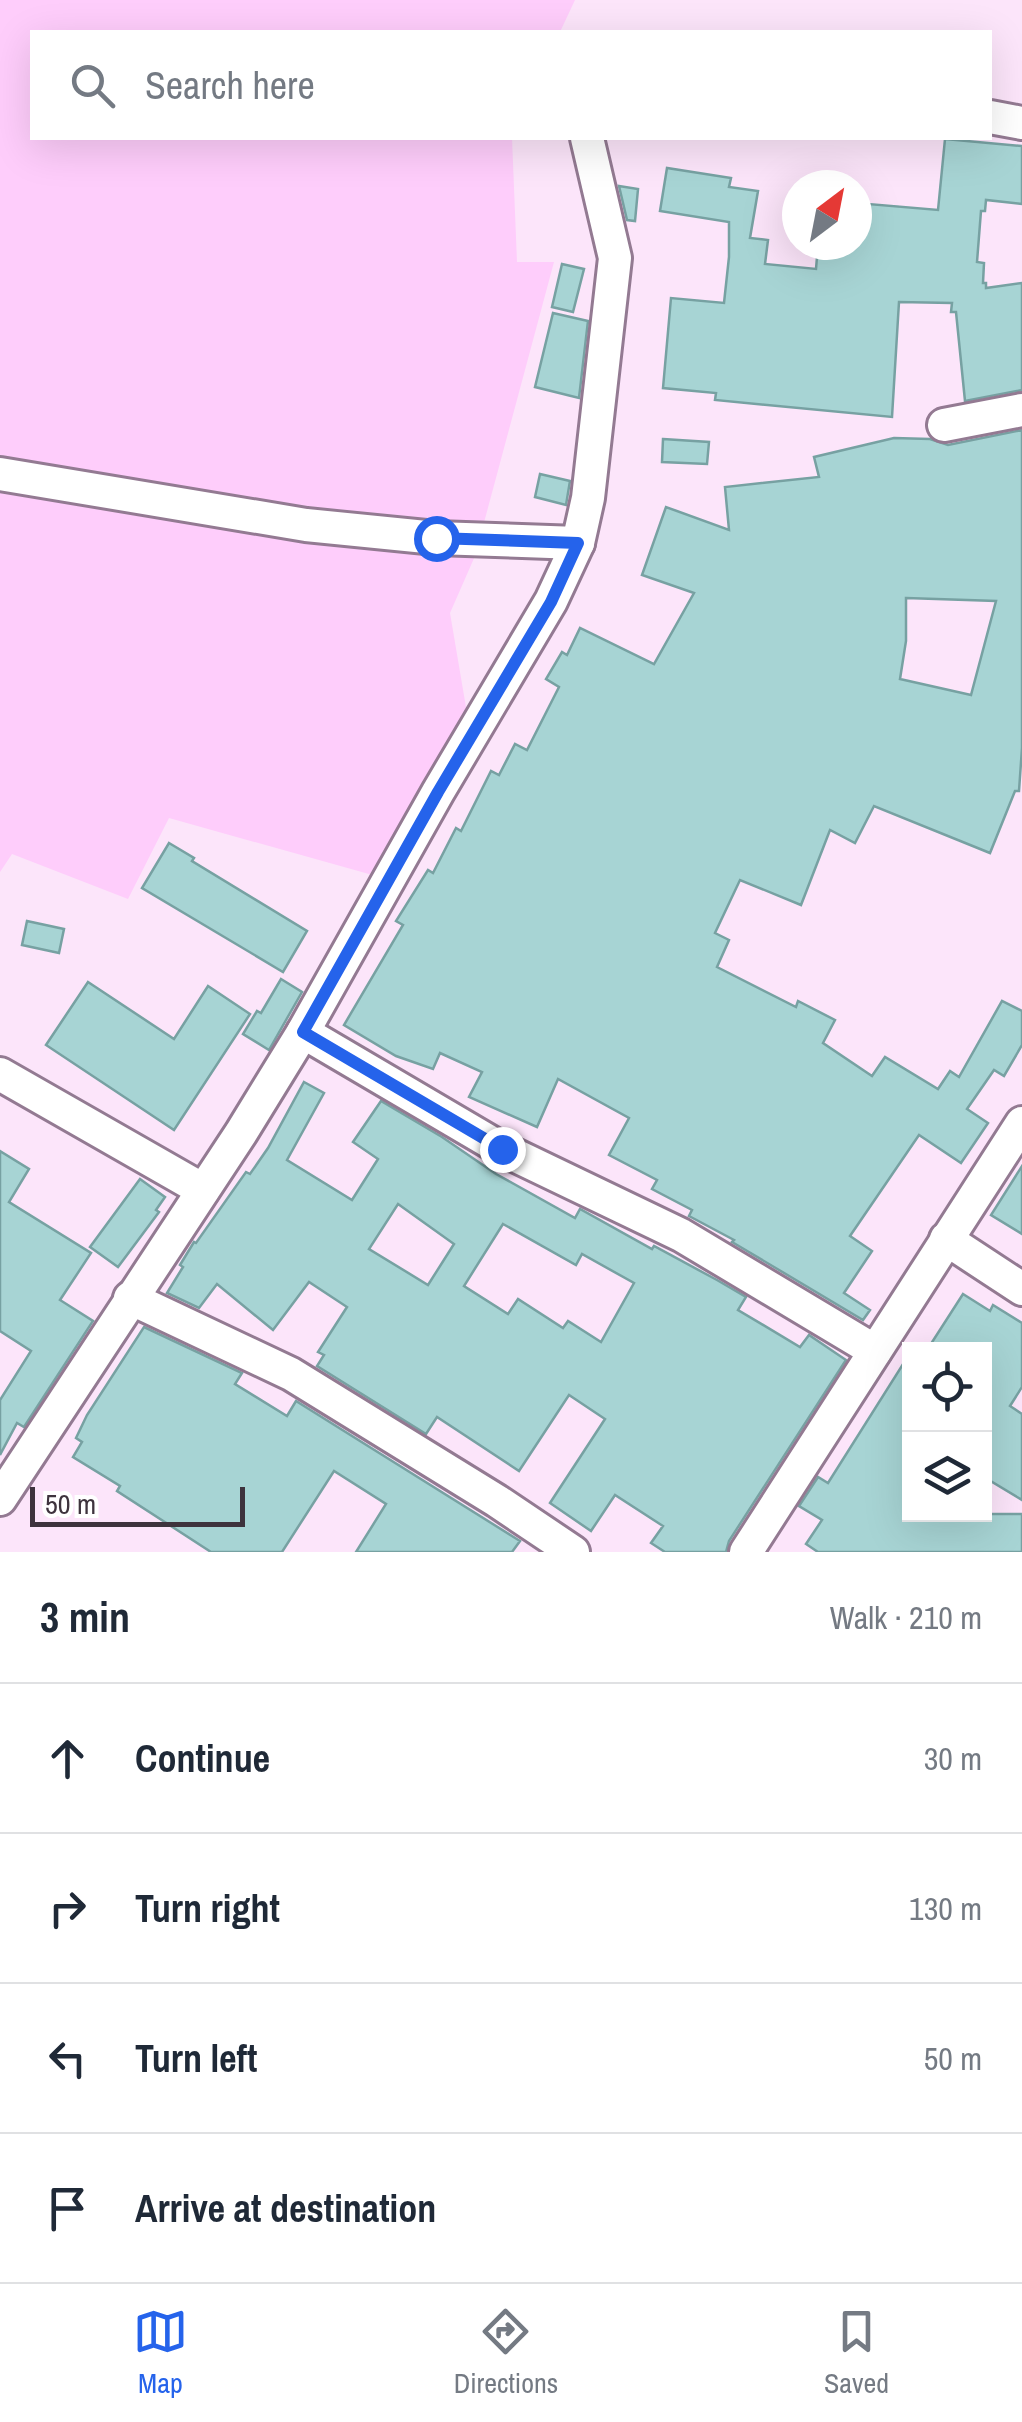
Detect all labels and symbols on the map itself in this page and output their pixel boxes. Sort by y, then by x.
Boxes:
north arrow [782,170,872,260]
route start [414,516,460,562]
route end [480,1127,526,1173]
scale bar [30,1482,245,1526]

